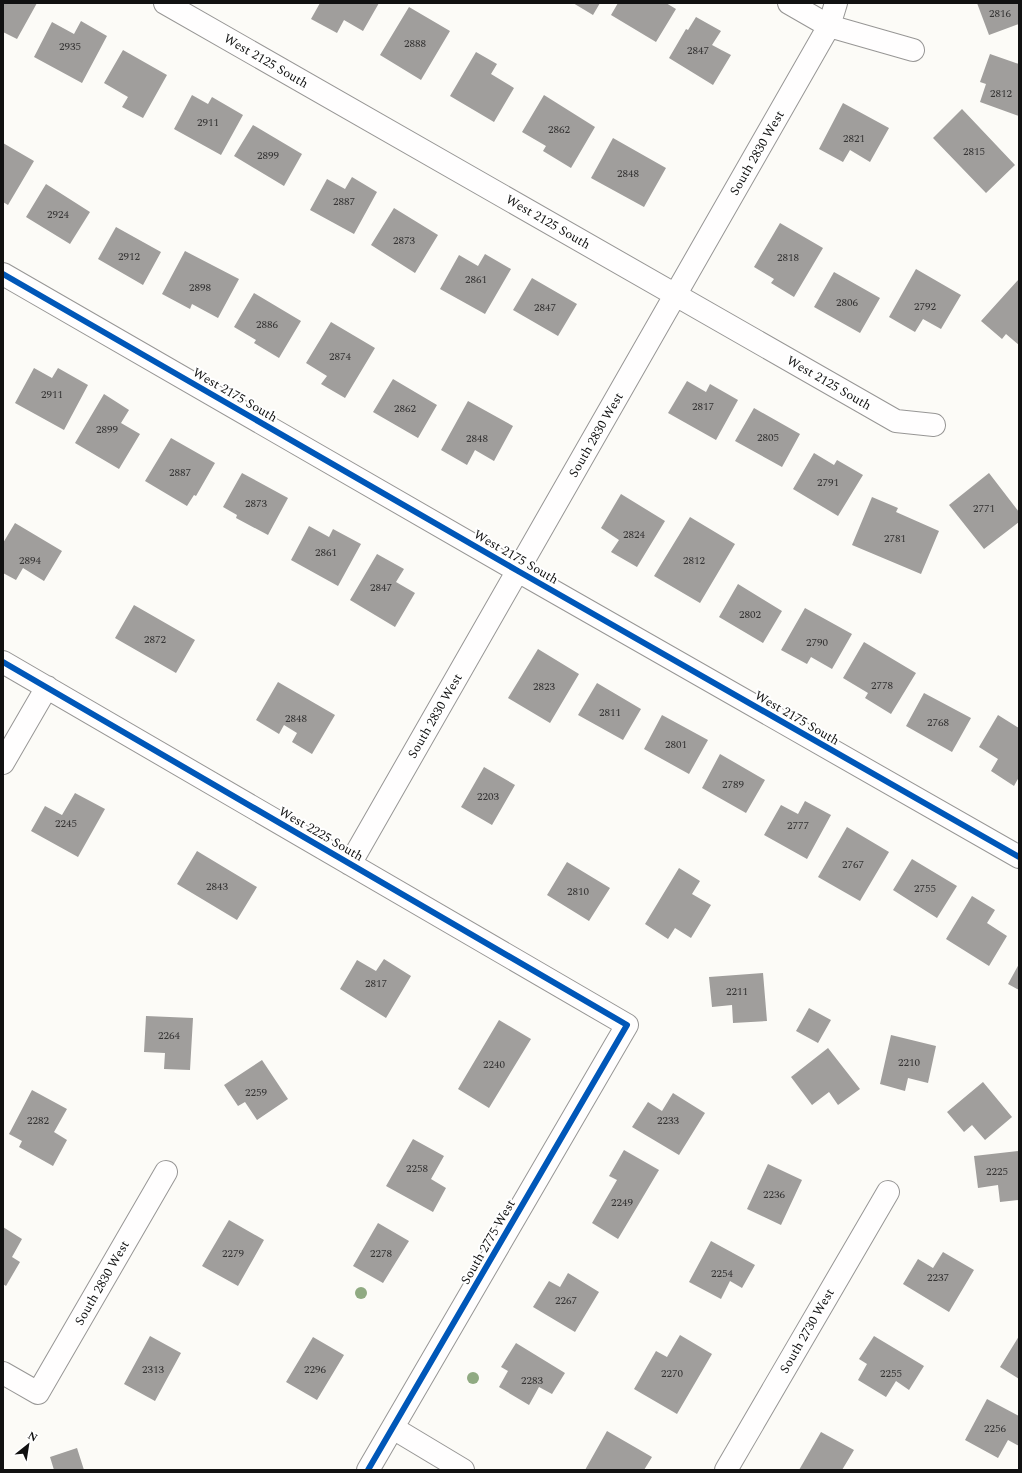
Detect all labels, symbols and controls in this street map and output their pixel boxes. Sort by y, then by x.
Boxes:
house number: 2816 [989,5,1011,22]
street label: West 2125 South [220,29,313,94]
house number: 2888 [404,35,426,52]
house number: 2935 [59,38,81,55]
house number: 2847 [687,42,709,59]
house number: 2812 [990,85,1012,102]
street label: South 2830 West [725,107,790,199]
house number: 2911 [197,114,219,131]
house number: 2862 [548,121,570,138]
house number: 2821 [843,130,865,147]
house number: 2815 [963,143,985,160]
house number: 2899 [257,147,279,164]
house number: 2848 [617,165,639,182]
street label: West 2125 South [502,190,595,255]
house number: 2887 [333,193,355,210]
house number: 2924 [47,206,69,223]
house number: 2873 [393,232,415,249]
house number: 2912 [118,248,140,265]
house number: 2818 [777,249,799,266]
house number: 2861 [465,271,487,288]
house number: 2898 [189,279,211,296]
house number: 2806 [836,294,858,311]
house number: 2792 [914,298,936,315]
house number: 2847 [534,299,556,316]
house number: 2886 [256,316,278,333]
house number: 2874 [329,348,351,365]
street label: West 2125 South [783,351,876,416]
street label: West 2175 South [189,363,282,428]
house number: 2911 [41,386,63,403]
street label: South 2830 West [564,389,629,481]
house number: 2817 [692,398,714,415]
house number: 2862 [394,400,416,417]
house number: 2899 [96,421,118,438]
house number: 2805 [757,429,779,446]
house number: 2848 [466,430,488,447]
house number: 2887 [169,464,191,481]
house number: 2791 [817,474,839,491]
house number: 2873 [245,495,267,512]
house number: 2771 [973,500,995,517]
street label: West 2175 South [470,525,563,590]
house number: 2824 [623,526,645,543]
house number: 2781 [884,530,906,547]
house number: 2861 [315,544,337,561]
house number: 2894 [19,552,41,569]
house number: 2812 [683,552,705,569]
house number: 2847 [370,579,392,596]
house number: 2802 [739,606,761,623]
house number: 2872 [144,631,166,648]
house number: 2790 [806,634,828,651]
street label: South 2830 West [403,670,468,762]
house number: 2778 [871,677,893,694]
house number: 2823 [533,678,555,695]
street label: West 2175 South [751,686,844,751]
house number: 2811 [599,704,621,721]
house number: 2848 [285,710,307,727]
house number: 2768 [927,714,949,731]
house number: 2801 [665,736,687,753]
house number: 2789 [722,776,744,793]
house number: 2203 [477,788,499,805]
street label: West 2225 South [275,802,368,867]
house number: 2245 [55,815,77,832]
house number: 2777 [787,817,809,834]
house number: 2767 [842,856,864,873]
house number: 2843 [206,878,228,895]
house number: 2755 [914,880,936,897]
house number: 2810 [567,883,589,900]
house number: 2817 [365,975,387,992]
house number: 2211 [726,983,748,1000]
house number: 2264 [158,1027,180,1044]
house number: 2210 [898,1054,920,1071]
house number: 2240 [483,1056,505,1073]
house number: 2259 [245,1084,267,1101]
house number: 2282 [27,1112,49,1129]
house number: 2233 [657,1112,679,1129]
house number: 2258 [406,1160,428,1177]
house number: 2225 [986,1163,1008,1180]
house number: 2236 [763,1186,785,1203]
house number: 2249 [611,1194,633,1211]
street label: South 2775 West [456,1196,521,1288]
street label: South 2830 West [70,1237,135,1329]
house number: 2279 [222,1245,244,1262]
house number: 2278 [370,1245,392,1262]
house number: 2254 [711,1265,733,1282]
house number: 2237 [927,1269,949,1286]
street label: South 2730 West [775,1285,840,1377]
house number: 2267 [555,1292,577,1309]
house number: 2313 [142,1361,164,1378]
house number: 2296 [304,1361,326,1378]
house number: 2270 [661,1365,683,1382]
house number: 2255 [880,1365,902,1382]
house number: 2283 [521,1372,543,1389]
house number: 2256 [984,1420,1006,1437]
north arrow [8,1425,48,1465]
text: N [25,1427,41,1446]

